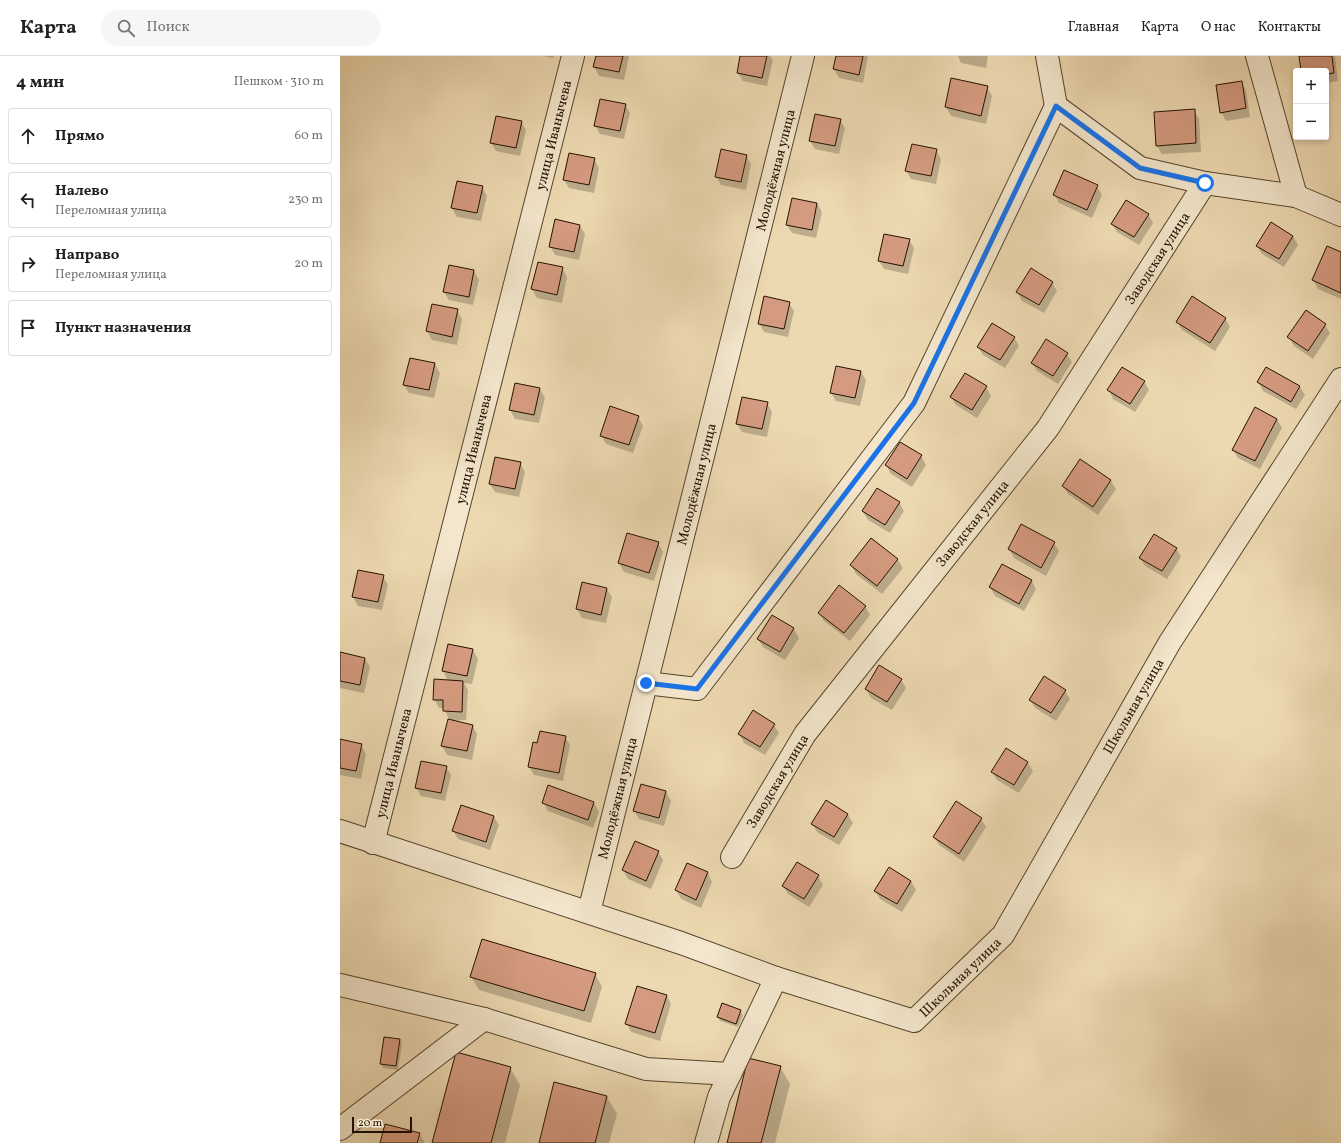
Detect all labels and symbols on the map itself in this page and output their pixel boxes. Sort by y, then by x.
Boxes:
street label: улица Иванычева [532,78,577,192]
street label: Молодёжная улица [752,107,801,233]
route start [1196,174,1214,192]
street label: Заводская улица [1121,209,1195,309]
street label: улица Иванычева [452,392,497,506]
street label: Молодёжная улица [673,421,722,547]
street label: Заводская улица [932,476,1014,571]
street label: Школьная улица [1099,655,1169,758]
route end [637,674,655,692]
street label: улица Иванычева [372,706,417,820]
street label: Заводская улица [743,731,814,832]
street label: Молодёжная улица [594,735,643,861]
street label: Школьная улица [916,934,1006,1022]
scale bar [352,1115,412,1134]

